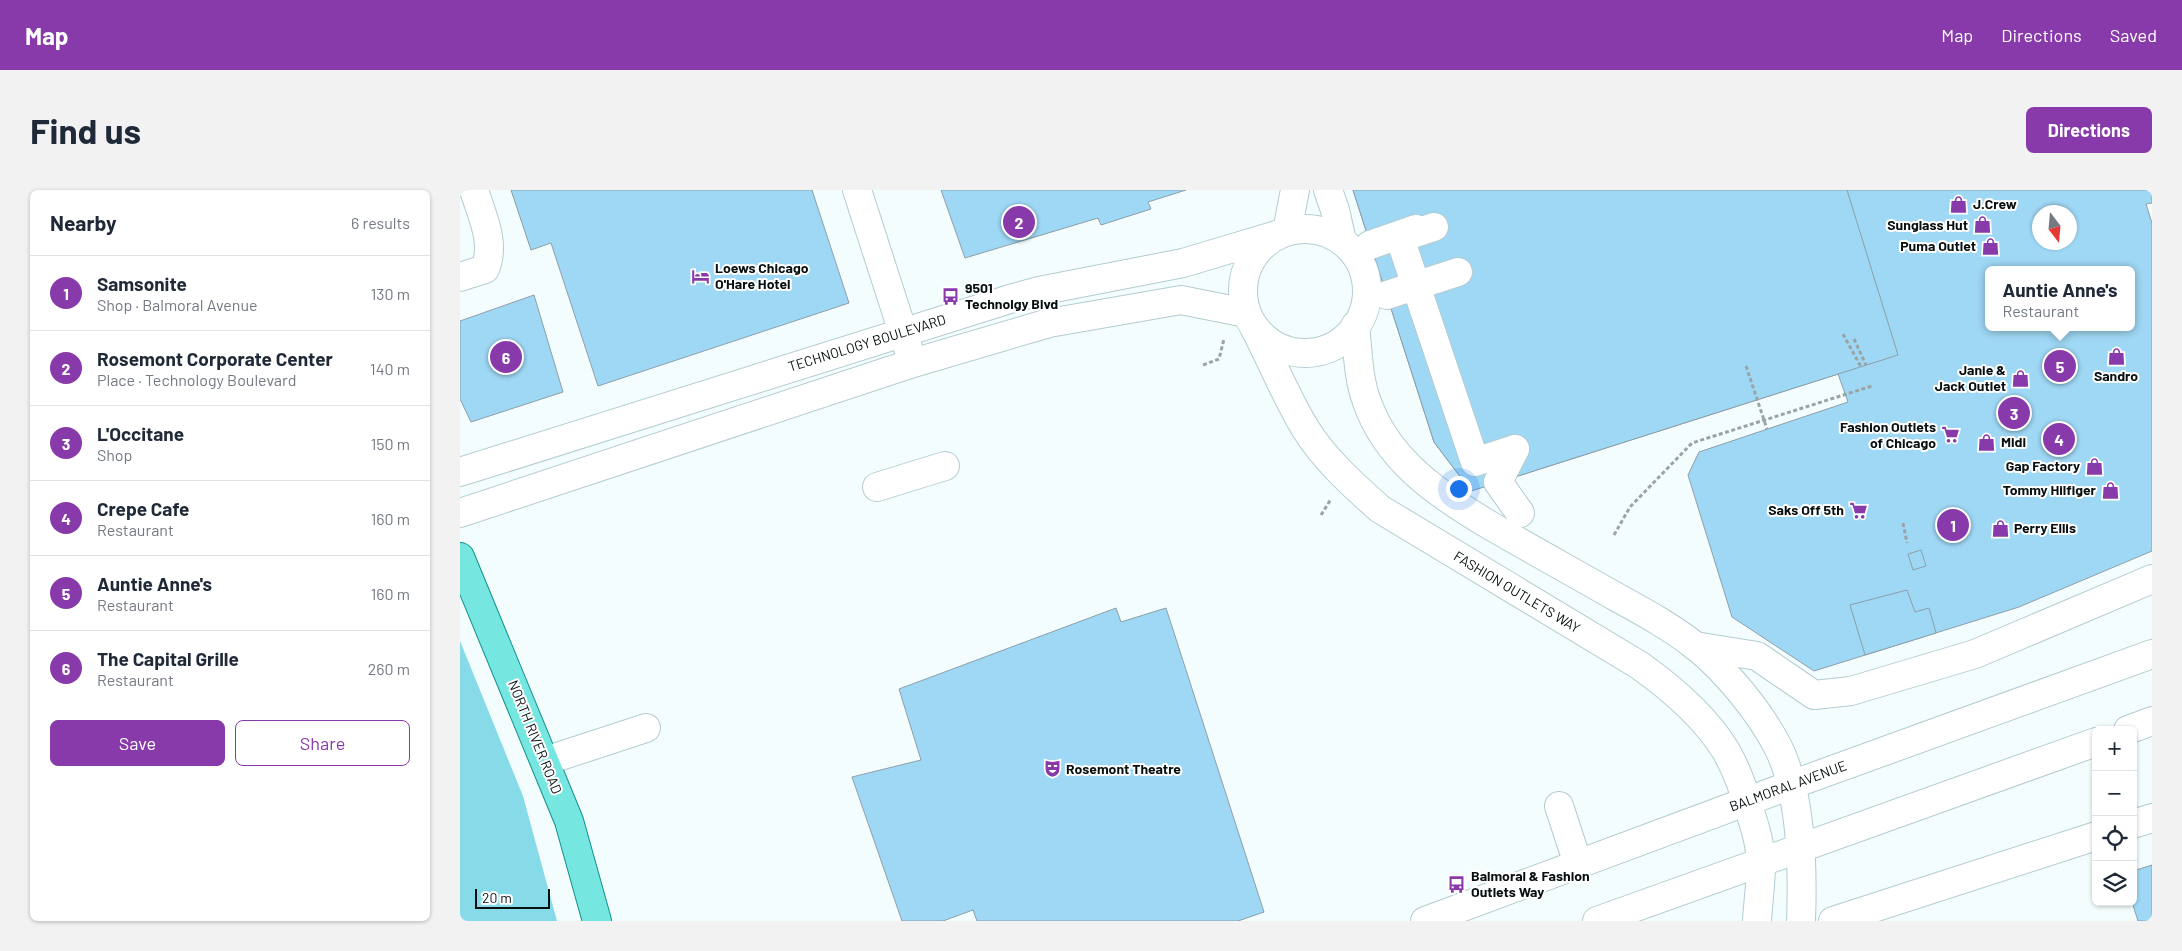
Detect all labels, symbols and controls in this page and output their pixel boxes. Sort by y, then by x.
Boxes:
text: Map [25,21,68,50]
text: Map [1941,24,1973,46]
text: Directions [2001,24,2082,46]
text: Saved [2110,24,2157,46]
button: Directions [2026,107,2152,153]
text: Find us [30,109,141,151]
shop icon: J.Crew [1949,194,1969,214]
place label: J.Crew [1973,195,2017,212]
pin: 2 [1003,203,1035,241]
north arrow [2032,205,2077,250]
text: Nearby [50,210,116,235]
text: 6 results [351,213,410,232]
shop icon: Sunglass Hut [1972,215,1992,235]
place label: Sunglass Hut [1887,216,1968,233]
shop icon: Puma Outlet [1980,236,2000,256]
place label: Puma Outlet [1900,237,1976,254]
place label: Loews Chicago O'Hare Hotel [715,259,809,292]
hotel icon: Loews Chicago O'Hare Hotel [691,266,711,286]
popup [1985,266,2135,331]
text: Samsonite [97,272,187,295]
text: Auntie Anne's [2002,278,2118,301]
place label: 9501 Technolgy Blvd [965,279,1058,312]
text: 1 [63,284,69,303]
text: 130 m [371,284,410,303]
bus stop icon: 9501 Technolgy Blvd [941,286,961,306]
text: Shop · Balmoral Avenue [97,295,258,314]
text: Restaurant [2002,301,2079,320]
street label: TECHNOLOGY BOULEVARD [786,310,948,375]
pin: 6 [490,338,522,376]
shop icon: Sandro [2106,346,2126,366]
text: Rosemont Corporate Center [97,347,333,370]
pin: 5 [2044,347,2076,385]
text: 2 [62,359,70,378]
text: 140 m [370,359,410,378]
place label: Janie & Jack Outlet [1935,361,2006,394]
place label: Sandro [2094,367,2138,384]
shop icon: Janie & Jack Outlet [2010,368,2030,388]
text: Place · Technology Boulevard [97,370,297,389]
pin: 3 [1998,394,2030,432]
place label: Fashion Outlets of Chicago [1840,418,1936,451]
pin: 4 [2043,420,2075,458]
text: L'Occitane [97,422,184,445]
supermarket icon: Fashion Outlets of Chicago [1940,425,1960,445]
shop icon: Midi [1977,432,1997,452]
place label: Midi [2001,433,2026,450]
text: 3 [62,434,70,453]
text: 150 m [371,434,410,453]
text: Shop [97,445,132,464]
shop icon: Gap Factory [2084,456,2104,476]
place label: Gap Factory [2006,457,2080,474]
your location [1446,476,1472,502]
shop icon: Tommy Hilfiger [2100,480,2120,500]
place label: Tommy Hilfiger [2003,481,2097,498]
text: Crepe Cafe [97,497,189,520]
supermarket icon: Saks Off 5th [1848,500,1868,520]
place label: Saks Off 5th [1768,501,1844,518]
pin: 1 [1937,506,1969,544]
text: 4 [61,509,71,528]
text: 160 m [371,509,410,528]
shop icon: Perry Ellis [1990,518,2010,538]
place label: Perry Ellis [2014,519,2076,536]
text: Restaurant [97,520,174,539]
street label: FASHION OUTLETS WAY [1451,547,1584,636]
text: Auntie Anne's [97,572,212,595]
text: 5 [62,584,70,603]
text: 160 m [371,584,410,603]
text: Restaurant [97,595,174,614]
text: The Capital Grille [97,647,239,670]
text: 6 [62,659,70,678]
text: 260 m [368,659,410,678]
text: Restaurant [97,670,174,689]
street label: NORTH RIVER ROAD [505,677,566,796]
button: Save [50,720,225,766]
button: Share [235,720,410,766]
map controls [2092,726,2137,906]
button: + [2092,726,2137,771]
street label: BALMORAL AVENUE [1727,756,1849,815]
theatre icon: Rosemont Theatre [1042,759,1062,779]
place label: Rosemont Theatre [1066,760,1181,777]
button: − [2092,771,2137,816]
button: locate [2092,816,2137,861]
button: layers [2092,861,2137,906]
place label: Balmoral & Fashion Outlets Way [1471,867,1590,900]
bus stop icon: Balmoral & Fashion Outlets Way [1447,874,1467,894]
scale bar [475,886,550,909]
text: 20 m [482,889,512,906]

